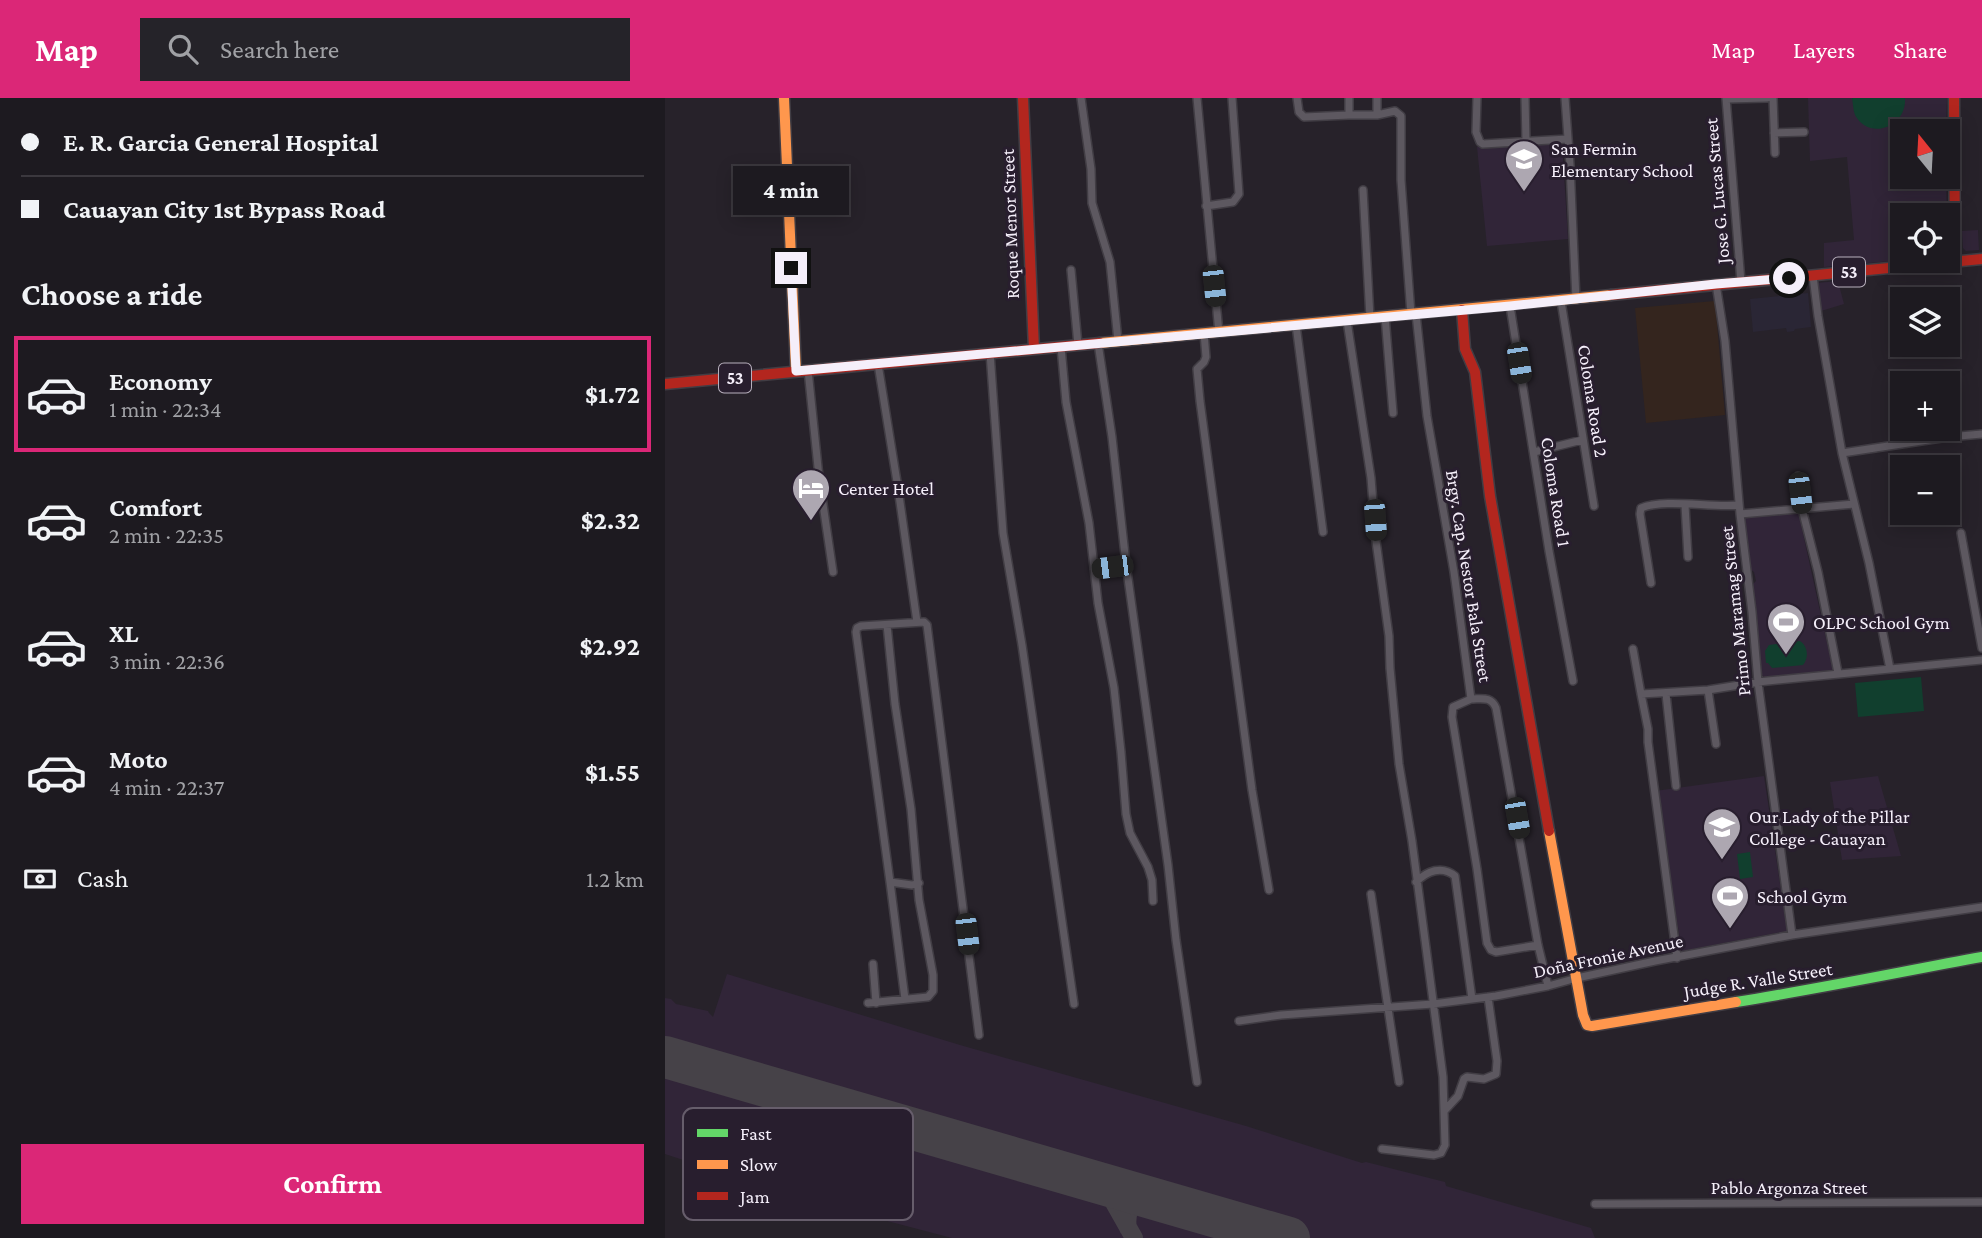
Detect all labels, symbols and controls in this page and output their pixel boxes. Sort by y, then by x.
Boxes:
search box [140,18,630,81]
icon: search [164,30,202,68]
text: Map [35,31,98,68]
text: Search here [220,35,339,64]
text: Map [1711,36,1755,63]
text: Layers [1793,36,1855,63]
text: Share [1893,36,1947,63]
street label: Jose G. Lucas Street [1700,117,1734,267]
north arrow [1890,119,1960,189]
map controls [1890,119,1960,525]
text: E. R. Garcia General Hospital [63,128,378,157]
school or university icon: San Fermin Elementary School [1503,138,1545,193]
place label: San Fermin Elementary School [1551,138,1693,181]
street label: Roque Menor Street [997,148,1023,299]
callout: 4 min [733,166,849,216]
text: 4 min [763,177,819,203]
text: Cauayan City 1st Bypass Road [63,195,385,224]
button: locate [1890,203,1960,273]
route end [775,252,807,284]
road number: 53 [1833,258,1865,286]
route start [1773,262,1805,294]
car [1202,264,1227,308]
text: Choose a ride [21,276,202,312]
button: layers [1890,287,1960,357]
car [1506,341,1533,385]
street label: Coloma Road 2 [1574,343,1612,459]
icon: car [25,363,88,426]
road number: 53 [719,364,751,392]
text: Economy [109,367,212,396]
button: + [1890,371,1960,441]
text: $1.72 [585,380,640,409]
text: 1 min · 22:34 [109,396,222,422]
street label: Coloma Road 1 [1537,436,1575,548]
button: − [1890,455,1960,525]
hotel icon: Center Hotel [790,467,832,522]
street label: Brgy. Cap. Nestor Bala Street [1442,468,1496,684]
car [1788,471,1813,515]
place label: Center Hotel [838,478,934,499]
icon: car [25,489,88,552]
text: Comfort [109,493,202,522]
car [1364,498,1387,542]
text: $2.32 [581,506,640,535]
text: 2 min · 22:35 [109,522,224,548]
street label: Primo Maramag Street [1716,524,1754,697]
car [1090,554,1135,580]
sports icon: OLPC School Gym [1765,601,1807,656]
place label: OLPC School Gym [1813,612,1950,633]
icon: car [25,615,88,678]
text: XL [109,619,138,648]
text: $2.92 [580,632,640,661]
text: 3 min · 22:36 [109,648,225,674]
icon: car [25,741,88,804]
text: Moto [109,745,168,774]
text: $1.55 [585,758,640,787]
text: 4 min · 22:37 [109,774,224,800]
car [1504,795,1531,841]
school or university icon: Our Lady of the Pillar College - Cauayan [1701,806,1743,861]
place label: Our Lady of the Pillar College - Cauayan [1749,806,1910,849]
icon: cash [21,860,59,898]
text: Cash [77,864,128,893]
text: 1.2 km [586,866,644,892]
sports icon: School Gym [1709,875,1751,930]
place label: School Gym [1757,886,1847,907]
car [955,912,980,956]
street label: Doña Fronie Avenue [1531,930,1685,982]
street label: Judge R. Valle Street [1680,958,1835,1002]
legend [683,1108,913,1220]
text: Fast [740,1123,772,1144]
button: Confirm [21,1144,644,1224]
text: Slow [740,1154,777,1175]
street label: Pablo Argonza Street [1711,1177,1868,1198]
text: Jam [738,1186,770,1207]

